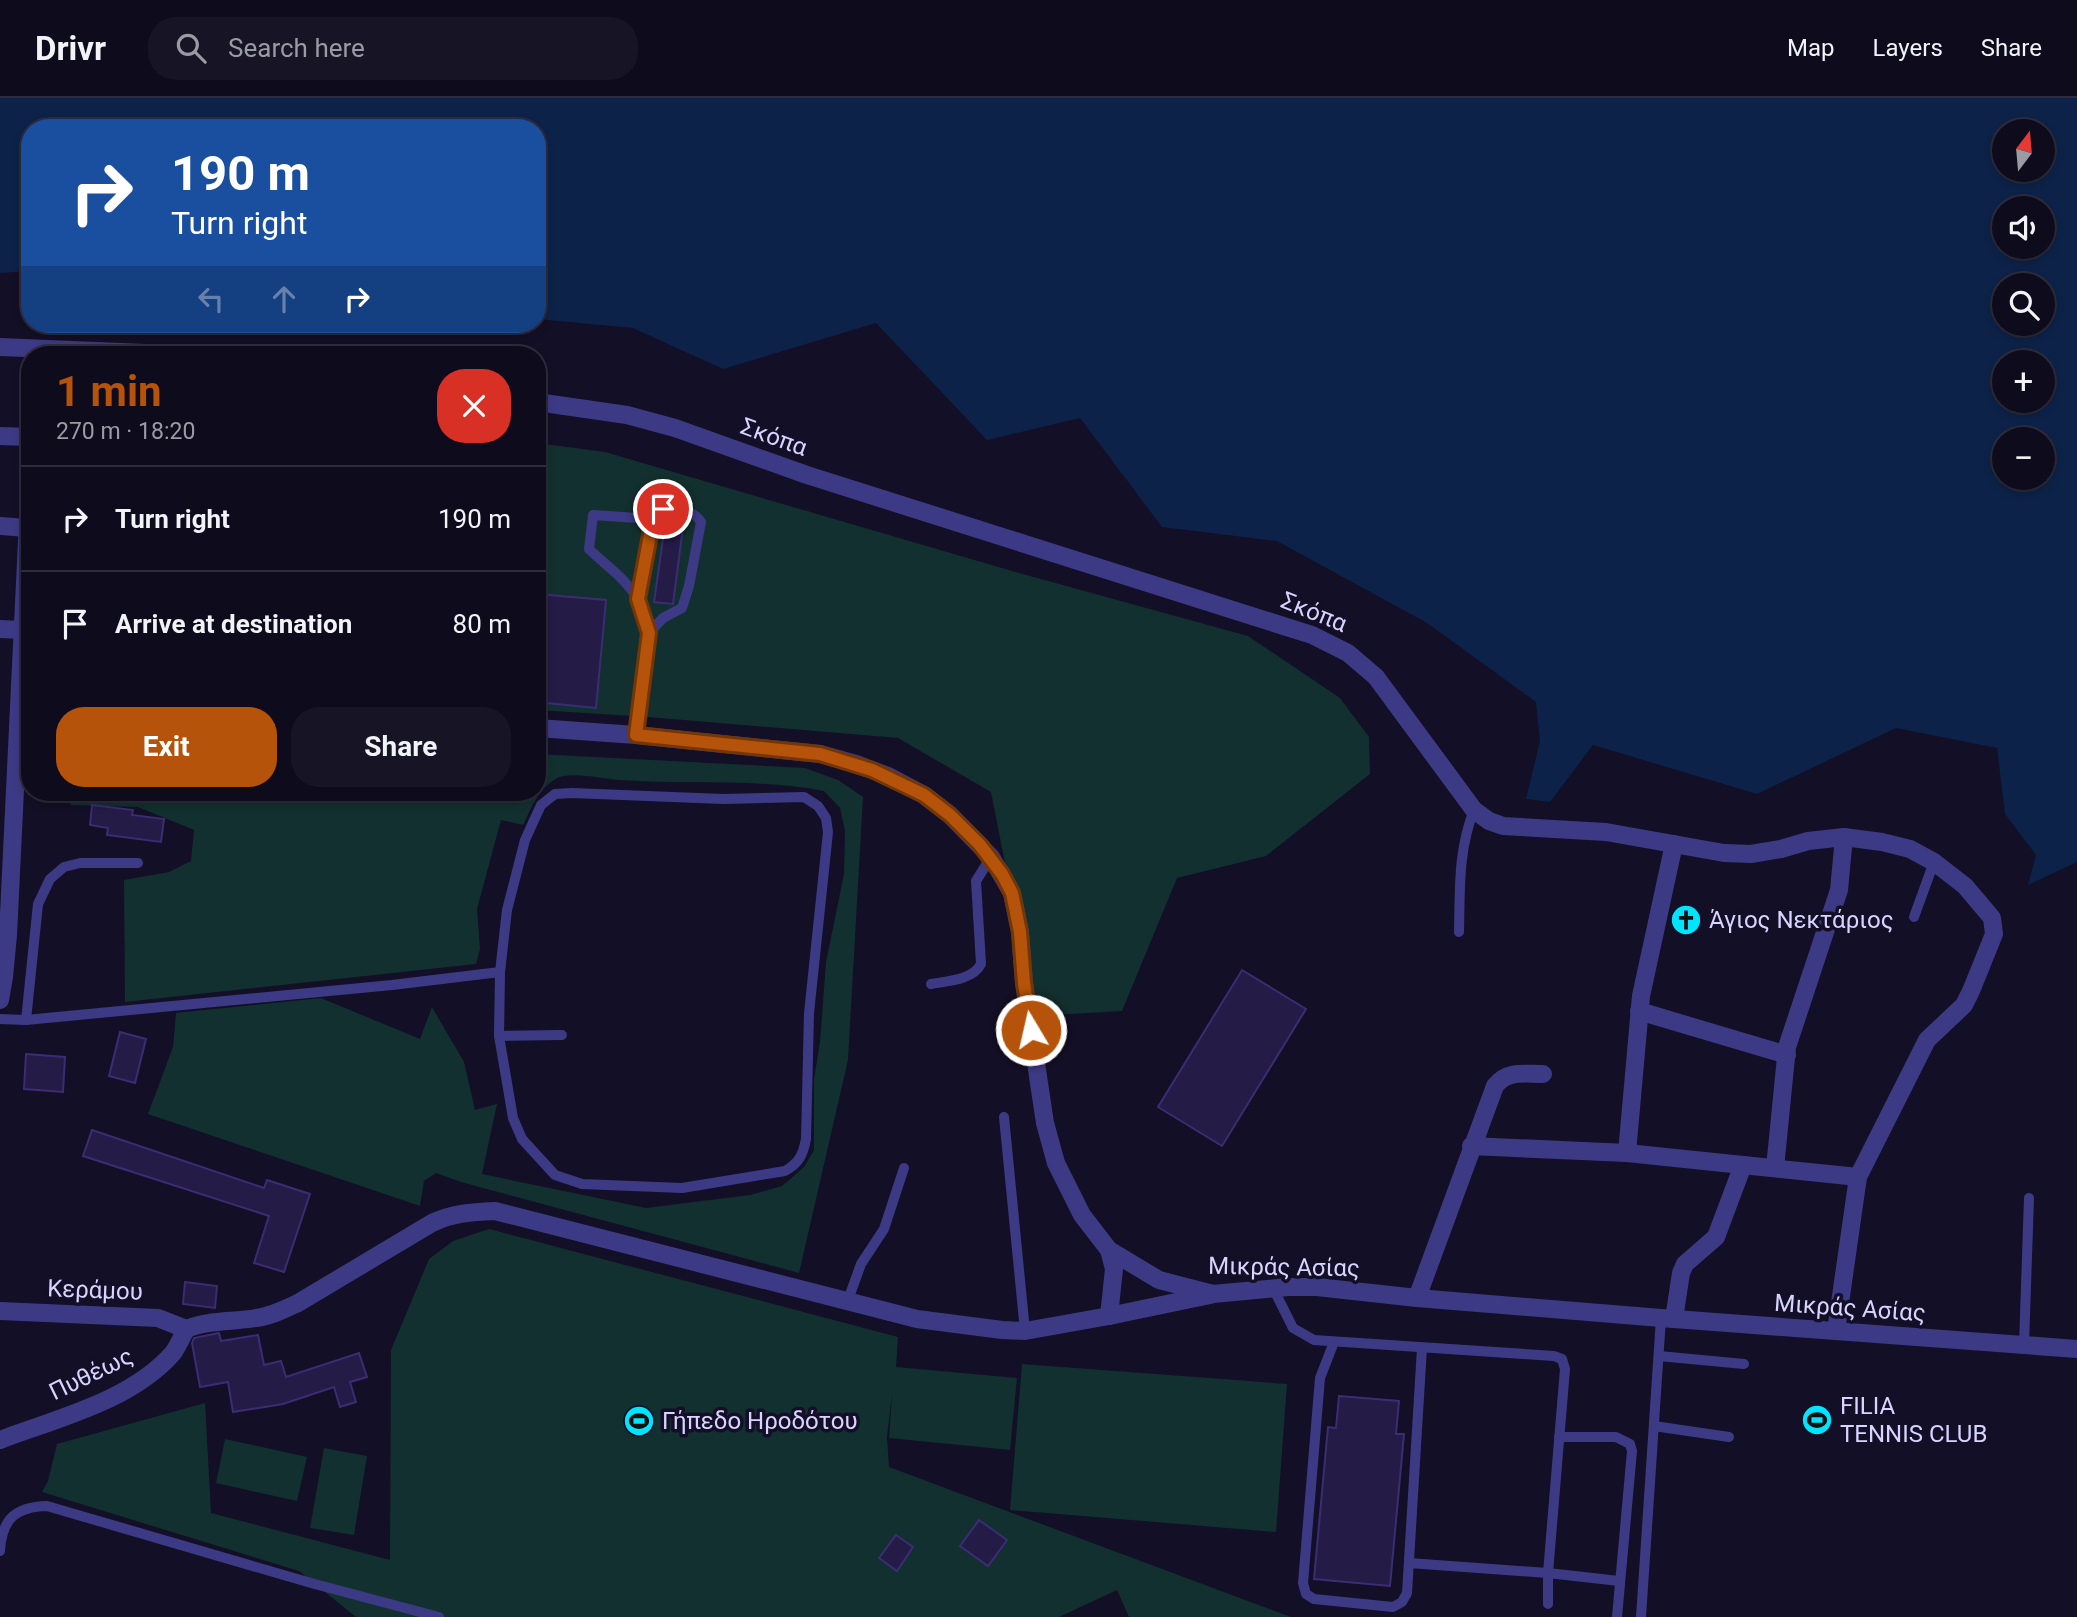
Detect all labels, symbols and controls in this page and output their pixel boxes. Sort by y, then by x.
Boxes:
search box [148,17,638,80]
text: Drivr [35,29,106,68]
icon: search [172,29,210,67]
text: Search here [228,33,365,63]
text: Map [1787,34,1835,62]
text: Layers [1873,34,1943,62]
text: Share [1981,34,2042,62]
north arrow [1992,119,2054,182]
map controls [1992,119,2055,490]
text: 190 m [171,145,310,202]
icon: right [56,147,147,238]
button: sound [1992,196,2055,259]
text: Turn right [171,204,307,242]
button: search [1992,273,2055,336]
icon: left [192,280,230,318]
icon: ahead [265,280,303,318]
icon: right [338,280,376,318]
button: + [1992,350,2055,413]
text: 1 min [56,367,162,416]
button: close [437,369,511,443]
street label: Σκόπα [737,412,811,462]
text: 270 m · 18:20 [56,418,195,445]
button: − [1992,427,2055,490]
pin [633,479,693,539]
icon: arrive [644,490,682,528]
icon: right [56,500,94,538]
text: Turn right [115,504,230,534]
text: 190 m [438,504,511,534]
street label: Σκόπα [1277,586,1351,638]
icon: arrive [56,605,94,643]
text: Arrive at destination [115,609,352,639]
text: 80 m [453,609,511,639]
button: Exit [56,707,277,787]
button: Share [291,707,511,787]
church icon: Άγιος Νεκτάριος [1669,903,1703,937]
place label: Άγιος Νεκτάριος [1709,906,1894,934]
position arrow [994,993,1068,1067]
street label: Μικράς Ασίας [1208,1252,1360,1282]
street label: Κεράμου [47,1274,143,1306]
street label: Μικράς Ασίας [1773,1289,1927,1327]
street label: Πυθέως [45,1342,137,1406]
place label: FILIA TENNIS CLUB [1840,1392,1987,1448]
sports icon: FILIA TENNIS CLUB [1800,1403,1834,1437]
sports icon: Γήπεδο Ηροδότου [622,1404,656,1438]
place label: Γήπεδο Ηροδότου [662,1407,858,1435]

